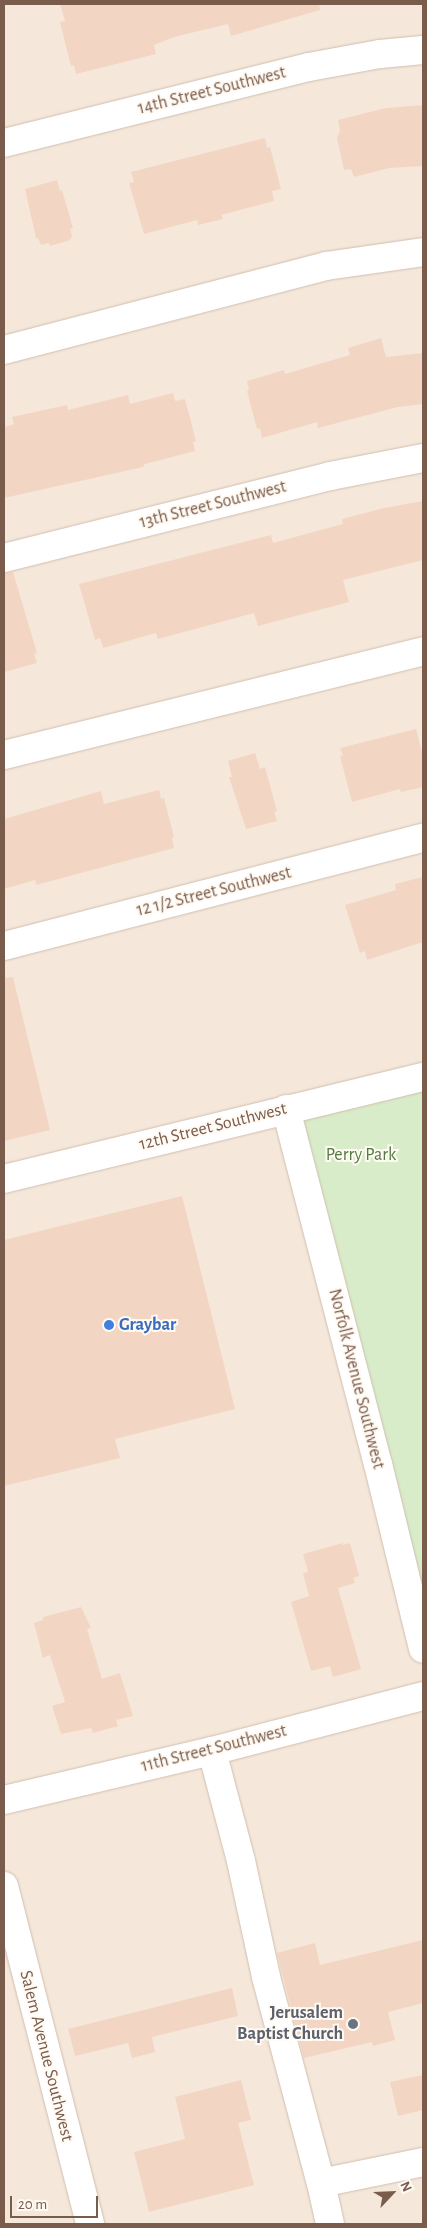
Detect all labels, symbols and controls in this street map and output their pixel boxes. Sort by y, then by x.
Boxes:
street label: 14th Street Southwest [136,62,288,120]
street label: 13th Street Southwest [137,476,289,534]
street label: 12 1/2 Street Southwest [134,862,294,922]
street label: 12th Street Southwest [137,1098,289,1156]
park label: Perry Park [326,1144,396,1166]
street label: Norfolk Avenue Southwest [323,1287,389,1471]
place label: Graybar [119,1314,176,1336]
marker: Graybar [103,1319,115,1331]
street label: 11th Street Southwest [139,1720,289,1778]
street label: Salem Avenue Southwest [14,1968,78,2144]
place label: Jerusalem Baptist Church [237,2003,343,2046]
marker: Jerusalem Baptist Church [347,2018,359,2030]
north arrow [367,2168,417,2218]
text: N [397,2179,414,2194]
scale bar [12,2186,100,2218]
text: 20 m [18,2197,47,2212]

